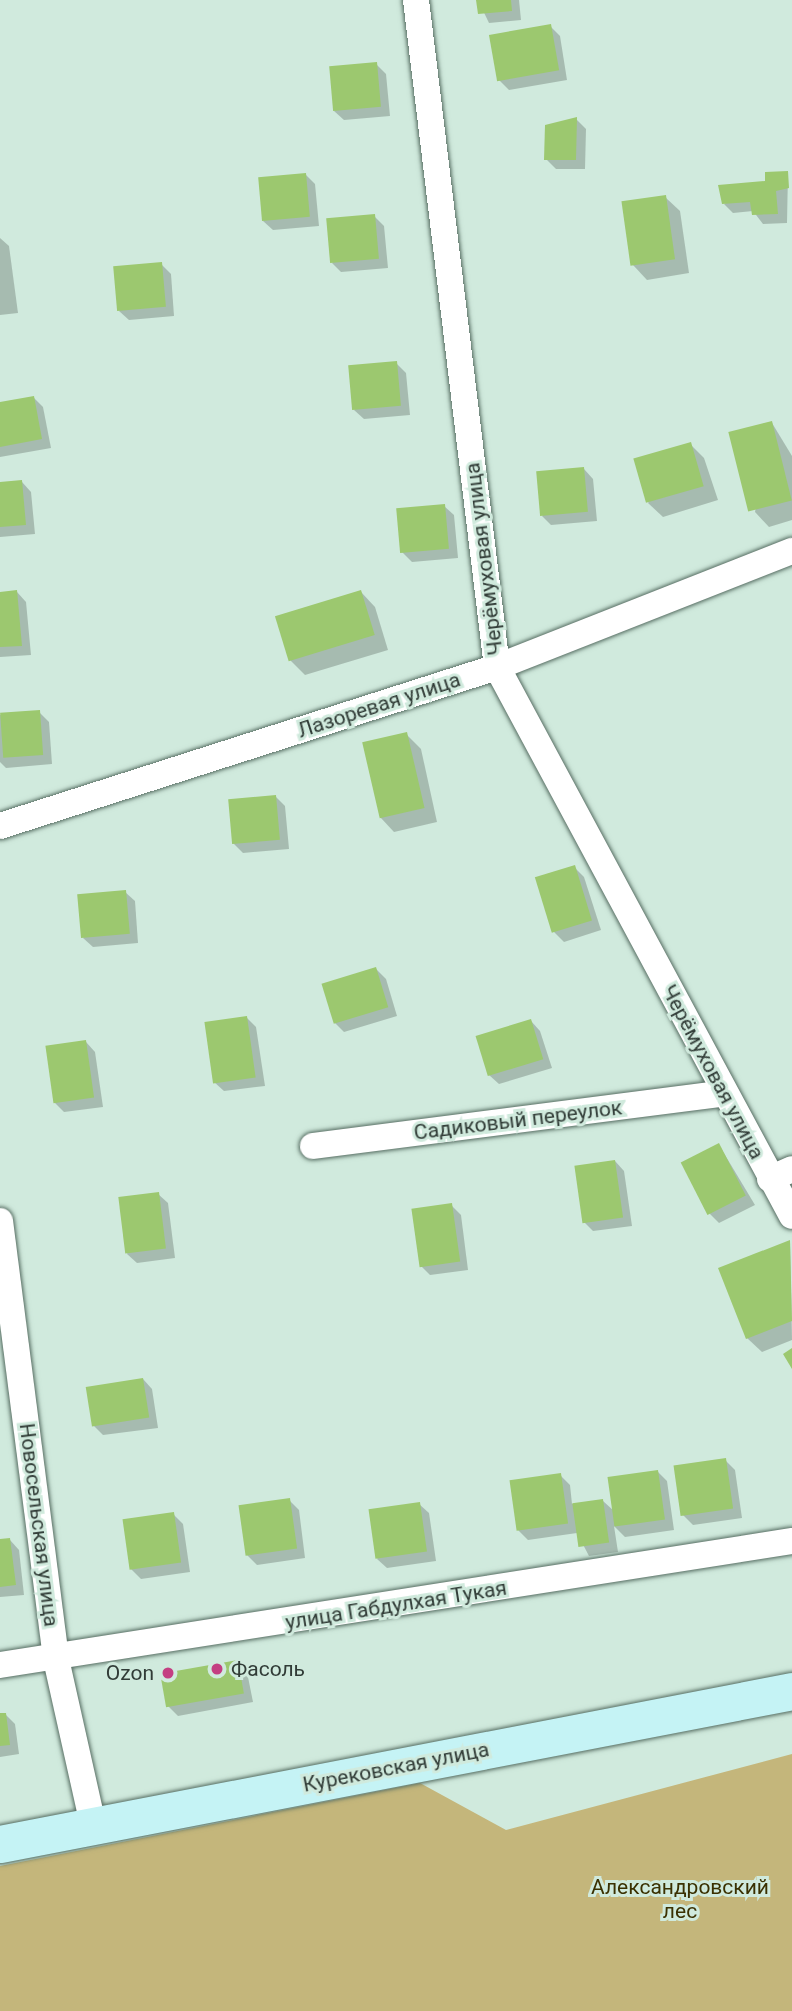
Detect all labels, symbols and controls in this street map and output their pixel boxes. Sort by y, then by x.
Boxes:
street label: Черёмуховая улица [460,461,508,657]
street label: Лазоревая улица [294,667,464,743]
street label: Черёмуховая улица [656,980,770,1164]
street label: Садиковый переулок [412,1095,624,1145]
street label: Новосельская улица [14,1422,64,1628]
street label: улица Габдулхая Тукая [283,1575,509,1635]
place label: Фасоль [231,1656,305,1682]
place label: Ozon [106,1660,154,1686]
marker: Фасоль [209,1661,225,1677]
marker: Ozon [160,1665,176,1681]
street label: Курековская улица [301,1737,491,1797]
park label: Александровский лес [591,1874,769,1924]

